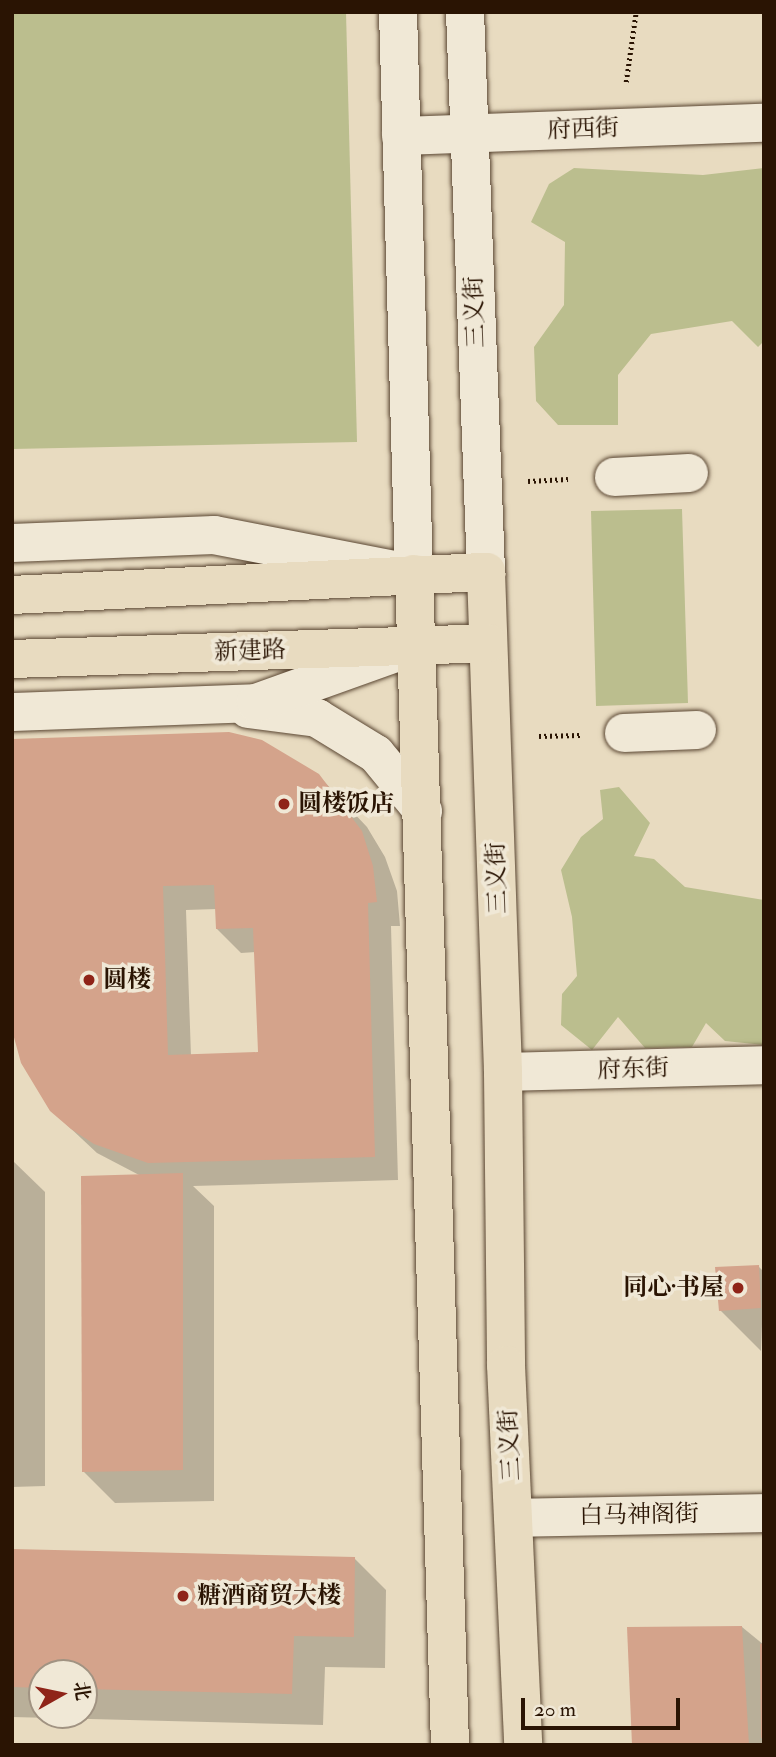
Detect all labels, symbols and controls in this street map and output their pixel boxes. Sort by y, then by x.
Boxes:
street label: 府西街 [547,113,619,145]
street label: 三义街 [459,276,491,348]
street label: 新建路 [214,635,286,667]
place label: 圆楼饭店 [298,790,394,818]
marker: 圆楼饭店 [276,796,292,812]
street label: 三义街 [481,842,513,914]
place label: 圆楼 [103,966,151,994]
marker: 圆楼 [81,972,97,988]
street label: 府东街 [597,1053,669,1085]
place label: 同心·书屋 [623,1274,724,1302]
marker: 同心·书屋 [730,1280,746,1296]
street label: 三义街 [494,1408,526,1482]
street label: 白马神阁街 [579,1500,699,1530]
place label: 糖酒商贸大楼 [197,1582,341,1610]
marker: 糖酒商贸大楼 [175,1588,191,1604]
north arrow [28,1659,98,1729]
text: 北 [68,1680,95,1702]
scale bar [524,1684,683,1728]
text: 20 m [534,1696,576,1723]

